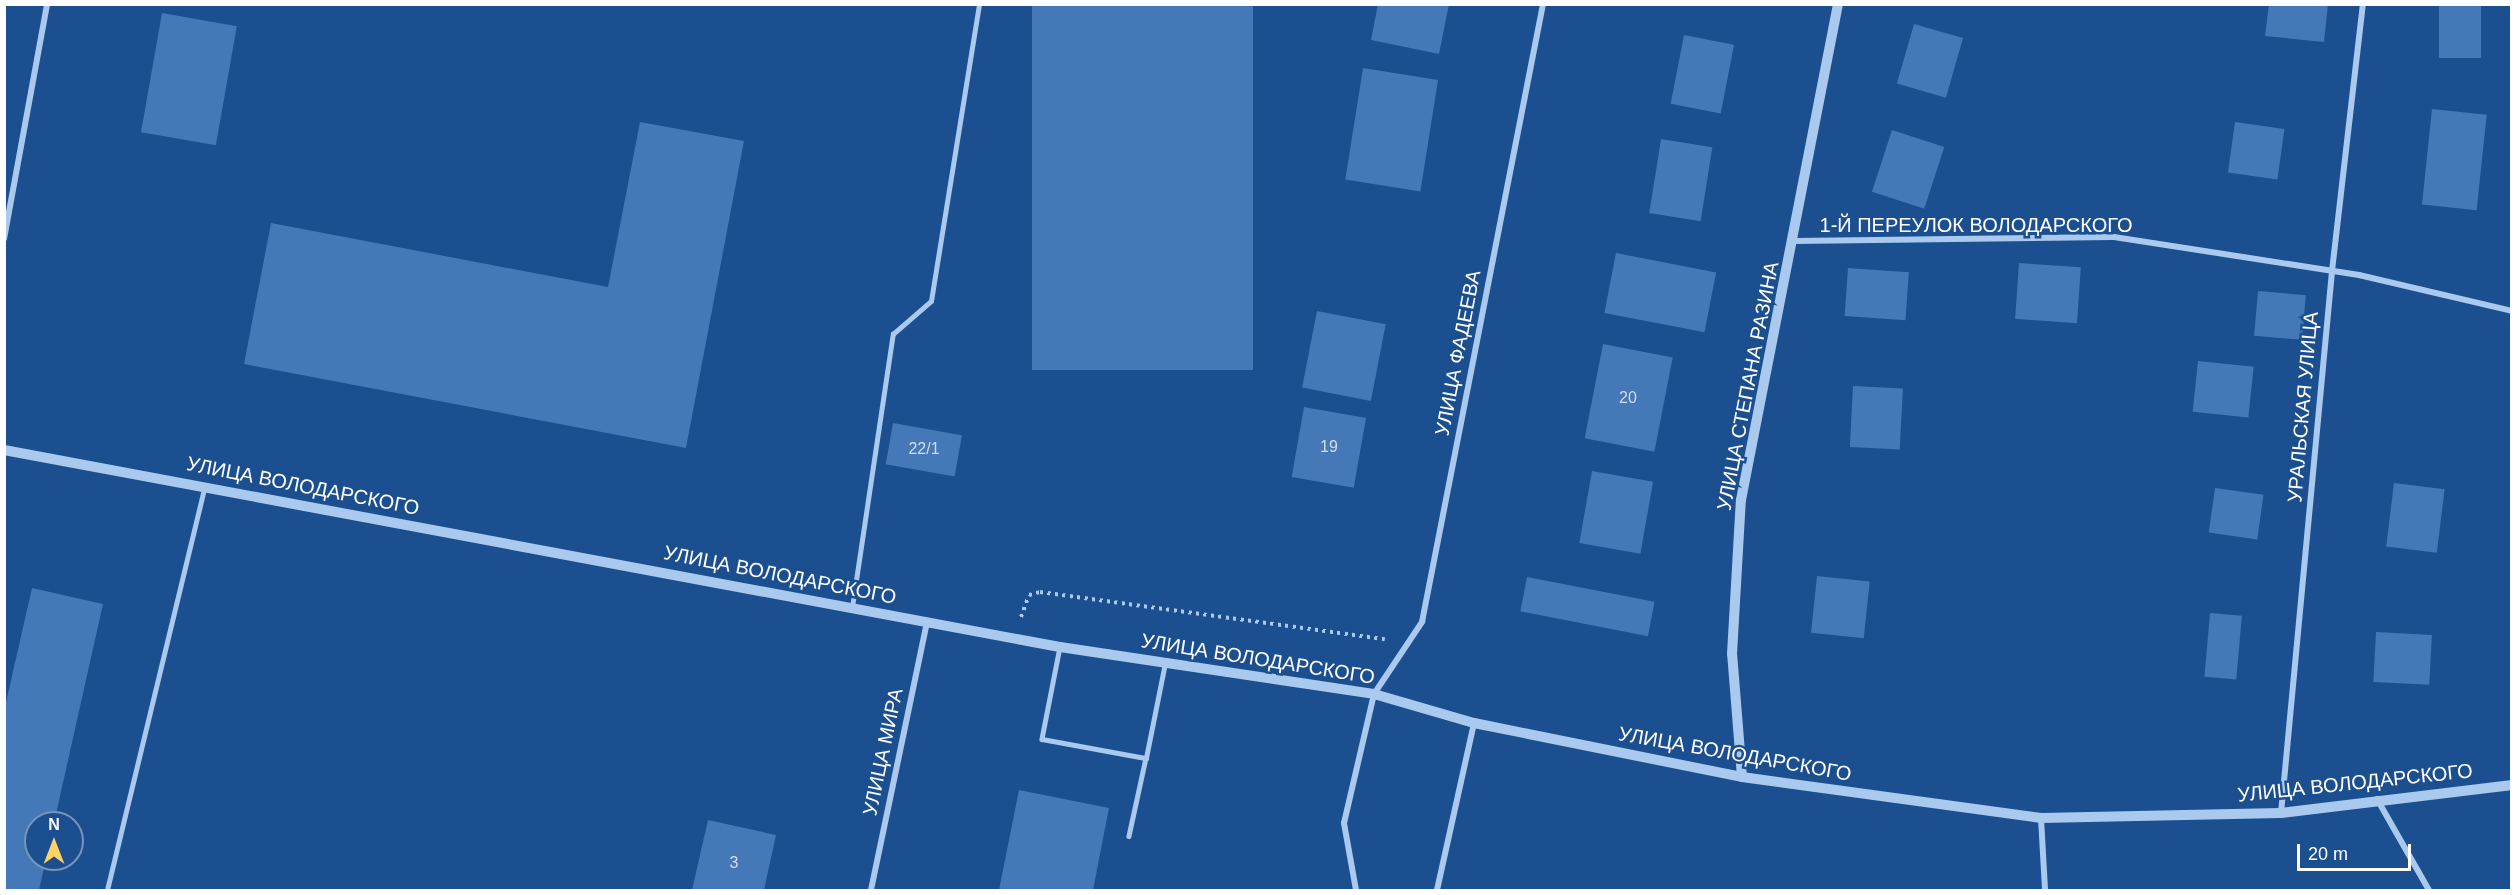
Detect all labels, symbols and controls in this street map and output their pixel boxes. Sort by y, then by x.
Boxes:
street label: 1-Й ПЕРЕУЛОК ВОЛОДАРСКОГО [1820,213,2132,237]
street label: УЛИЦА СТЕПАНА РАЗИНА [1712,260,1784,512]
street label: УЛИЦА ФАДЕЕВА [1430,268,1486,438]
street label: УРАЛЬСКАЯ УЛИЦА [2283,311,2323,503]
house number: 20 [1619,388,1637,408]
house number: 19 [1320,437,1338,457]
house number: 22/1 [908,439,940,459]
street label: УЛИЦА ВОЛОДАРСКОГО [185,452,421,520]
street label: УЛИЦА ВОЛОДАРСКОГО [662,541,898,609]
street label: УЛИЦА ВОЛОДАРСКОГО [1139,629,1377,689]
street label: УЛИЦА МИРА [858,686,908,818]
street label: УЛИЦА ВОЛОДАРСКОГО [1617,722,1853,786]
street label: УЛИЦА ВОЛОДАРСКОГО [2236,759,2474,807]
north arrow [24,811,84,871]
text: N [48,816,60,833]
scale bar [2300,832,2414,870]
text: 20 m [2308,844,2348,864]
house number: 3 [730,853,738,873]

